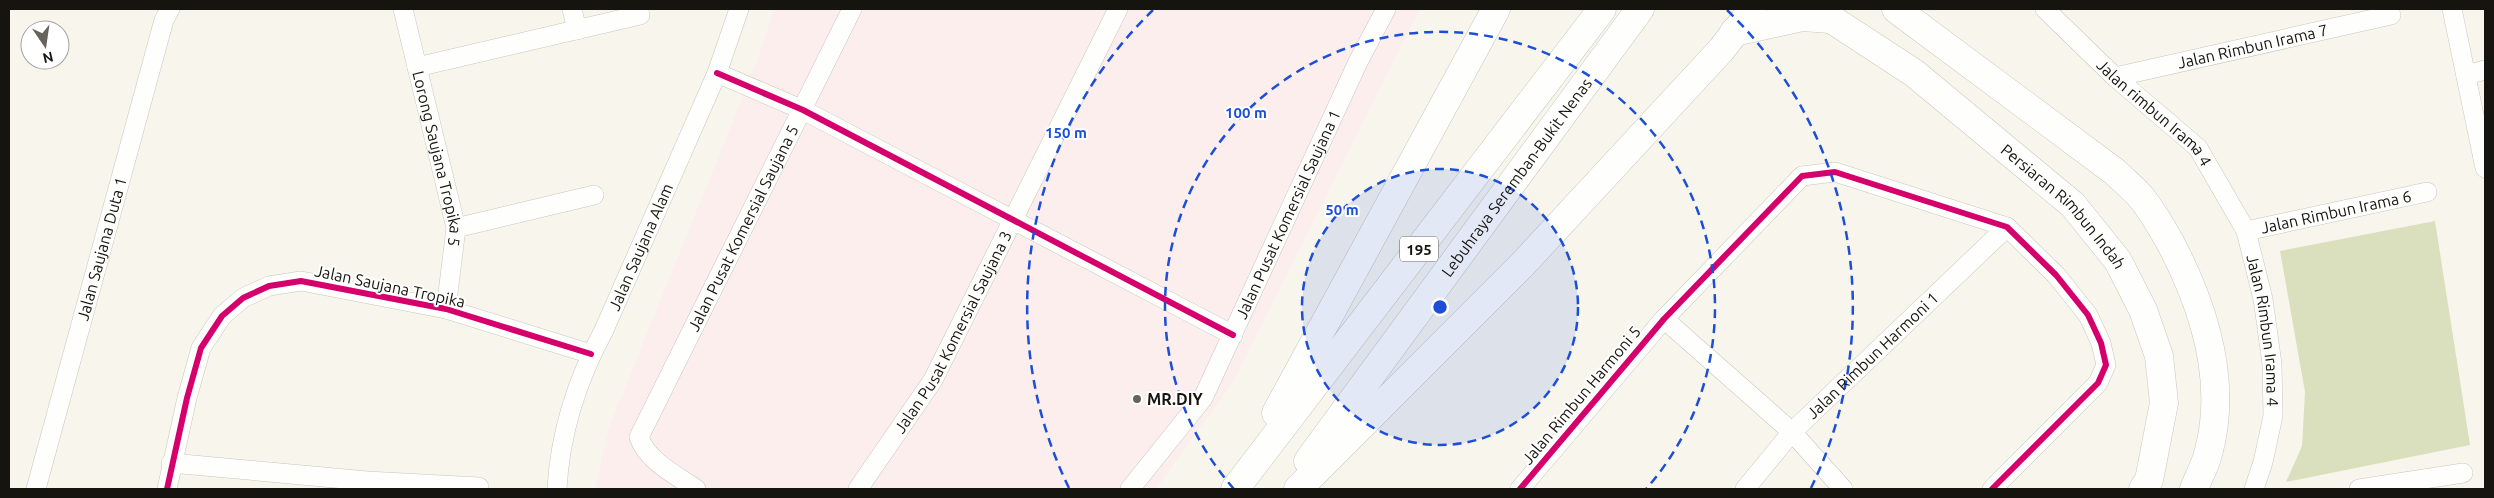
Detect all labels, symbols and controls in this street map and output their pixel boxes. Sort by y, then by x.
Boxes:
north arrow [20,20,70,70]
street label: Jalan Rimbun Irama 7 [2176,20,2329,72]
text: N [41,49,55,67]
street label: Jalan rimbun Irama 4 [2093,56,2215,169]
street label: Lorong Saujana Tropika 5 [409,69,465,248]
street label: Lebuhraya Seremban-Bukit Nenas [1438,75,1595,280]
text: 100 m [1225,104,1267,121]
street label: Jalan Pusat Komersial Saujana 1 [1232,107,1344,321]
street label: Jalan Pusat Komersial Saujana 5 [684,122,802,334]
text: 150 m [1045,124,1087,141]
street label: Persiaran Rimbun Indah [1998,140,2129,271]
street label: Jalan Saujana Duta 1 [73,175,130,323]
street label: Jalan Saujana Alam [605,180,676,313]
street label: Jalan Rimbun Irama 6 [2259,187,2413,237]
text: 50 m [1325,201,1359,218]
street label: Jalan Pusat Komersial Saujana 3 [890,228,1015,436]
road number: 195 [1400,236,1438,262]
street label: Jalan Rimbun Irama 4 [2243,253,2282,407]
street label: Jalan Saujana Tropika [313,261,467,311]
street label: Jalan Rimbun Harmoni 1 [1803,288,1942,422]
centre of rings [1431,298,1449,316]
street label: Jalan Rimbun Harmoni 5 [1518,322,1644,468]
place label: MR.DIY [1147,390,1204,408]
marker: MR.DIY [1131,393,1143,405]

